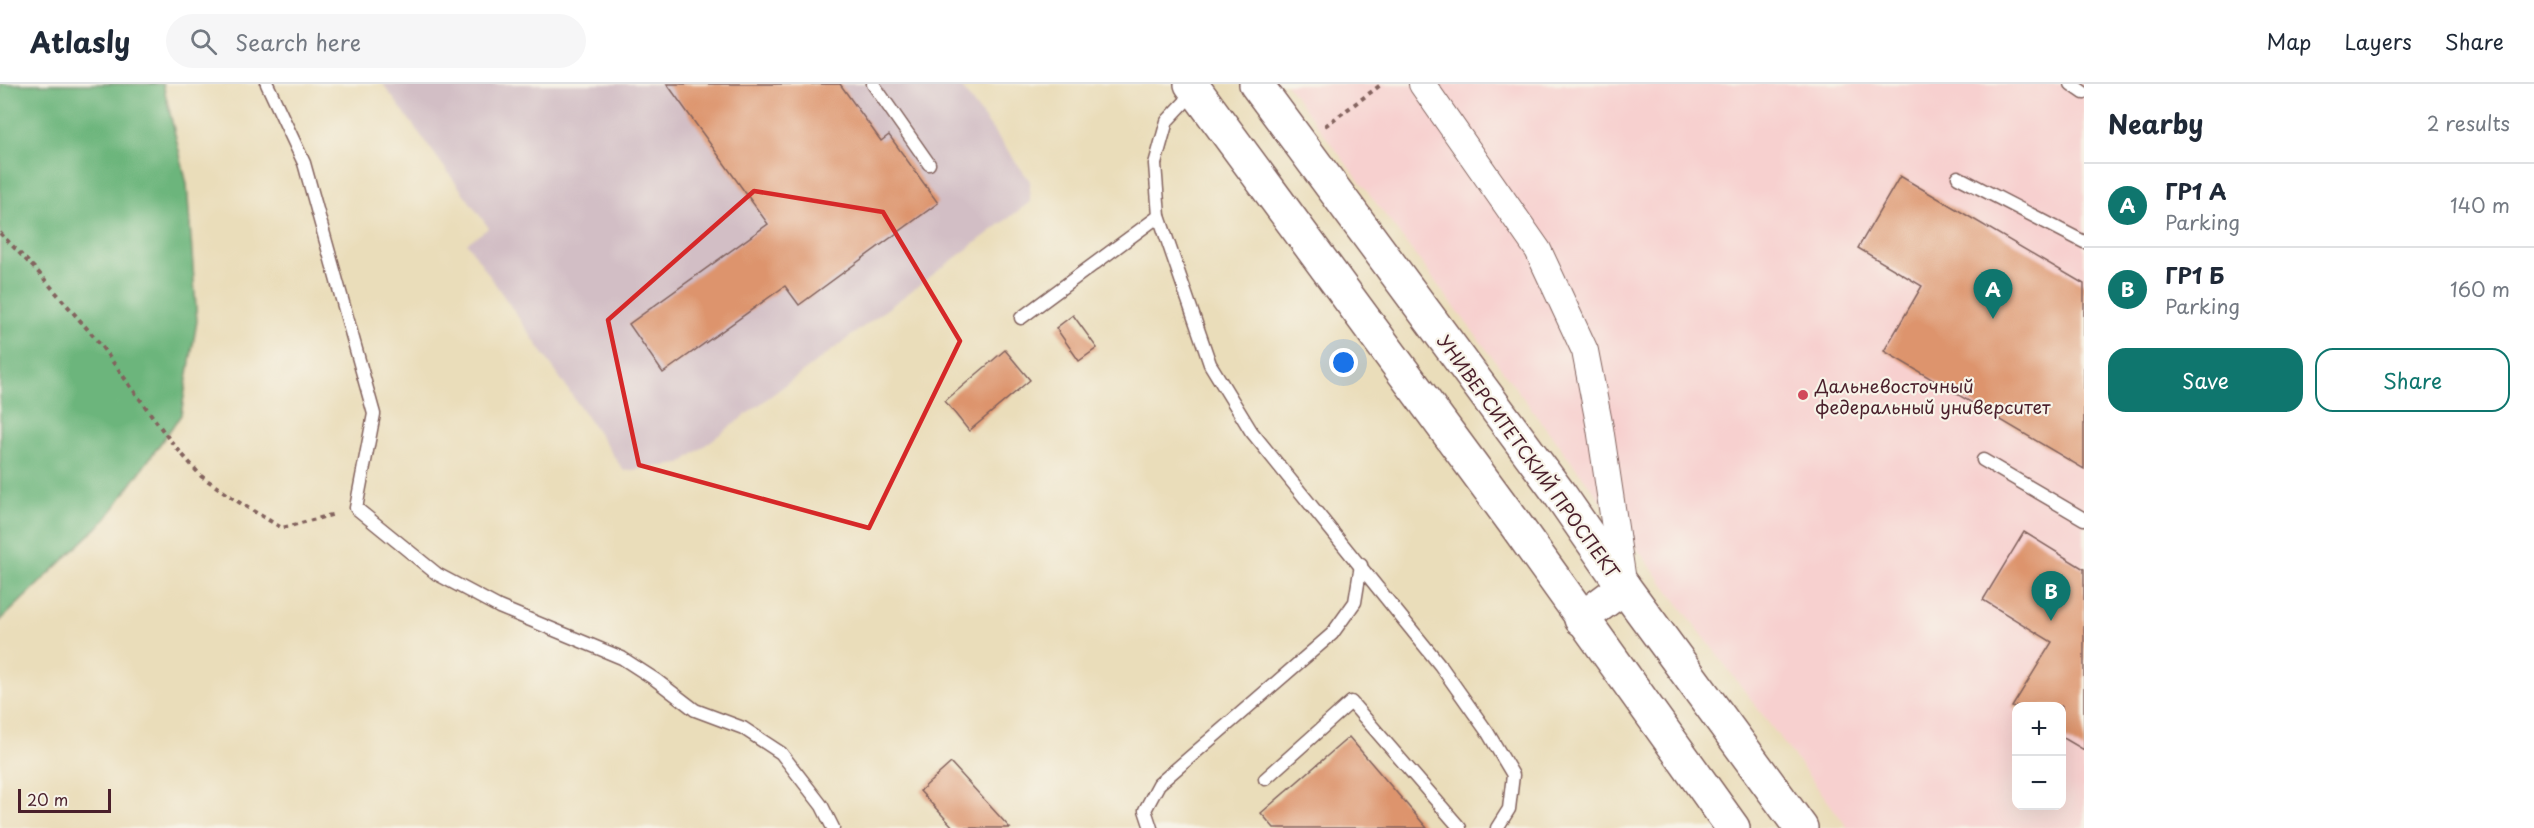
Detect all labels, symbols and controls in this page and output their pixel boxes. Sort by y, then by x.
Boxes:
search box [166,14,586,68]
text: Atlasly [30,20,130,63]
icon: search [187,25,220,58]
text: Search here [235,25,361,58]
text: Map [2267,25,2311,57]
text: Layers [2344,25,2412,57]
text: Share [2445,25,2504,57]
text: Nearby [2108,104,2203,143]
text: 2 results [2427,108,2510,138]
text: ГР1 А [2165,174,2227,207]
text: A [2120,190,2135,220]
text: 140 m [2450,190,2510,220]
text: Parking [2165,207,2240,237]
text: ГР1 Б [2165,258,2224,291]
pin: A [1974,270,2012,319]
text: B [2121,274,2134,304]
text: 160 m [2450,274,2510,304]
text: Parking [2165,291,2240,321]
street label: УНИВЕРСИТЕТСКИЙ ПРОСПЕКТ [1431,329,1627,584]
your location [1329,348,1358,377]
button: Save [2108,348,2303,412]
button: Share [2315,348,2510,412]
place label: Дальневосточный федеральный университет [1814,372,2051,420]
marker: Дальневосточный федеральный университет [1796,388,1810,402]
pin: B [2032,572,2070,621]
map controls [2012,702,2066,810]
button: + [2012,702,2066,756]
button: − [2012,756,2066,810]
scale bar [18,786,111,814]
text: 20 m [27,787,68,811]

